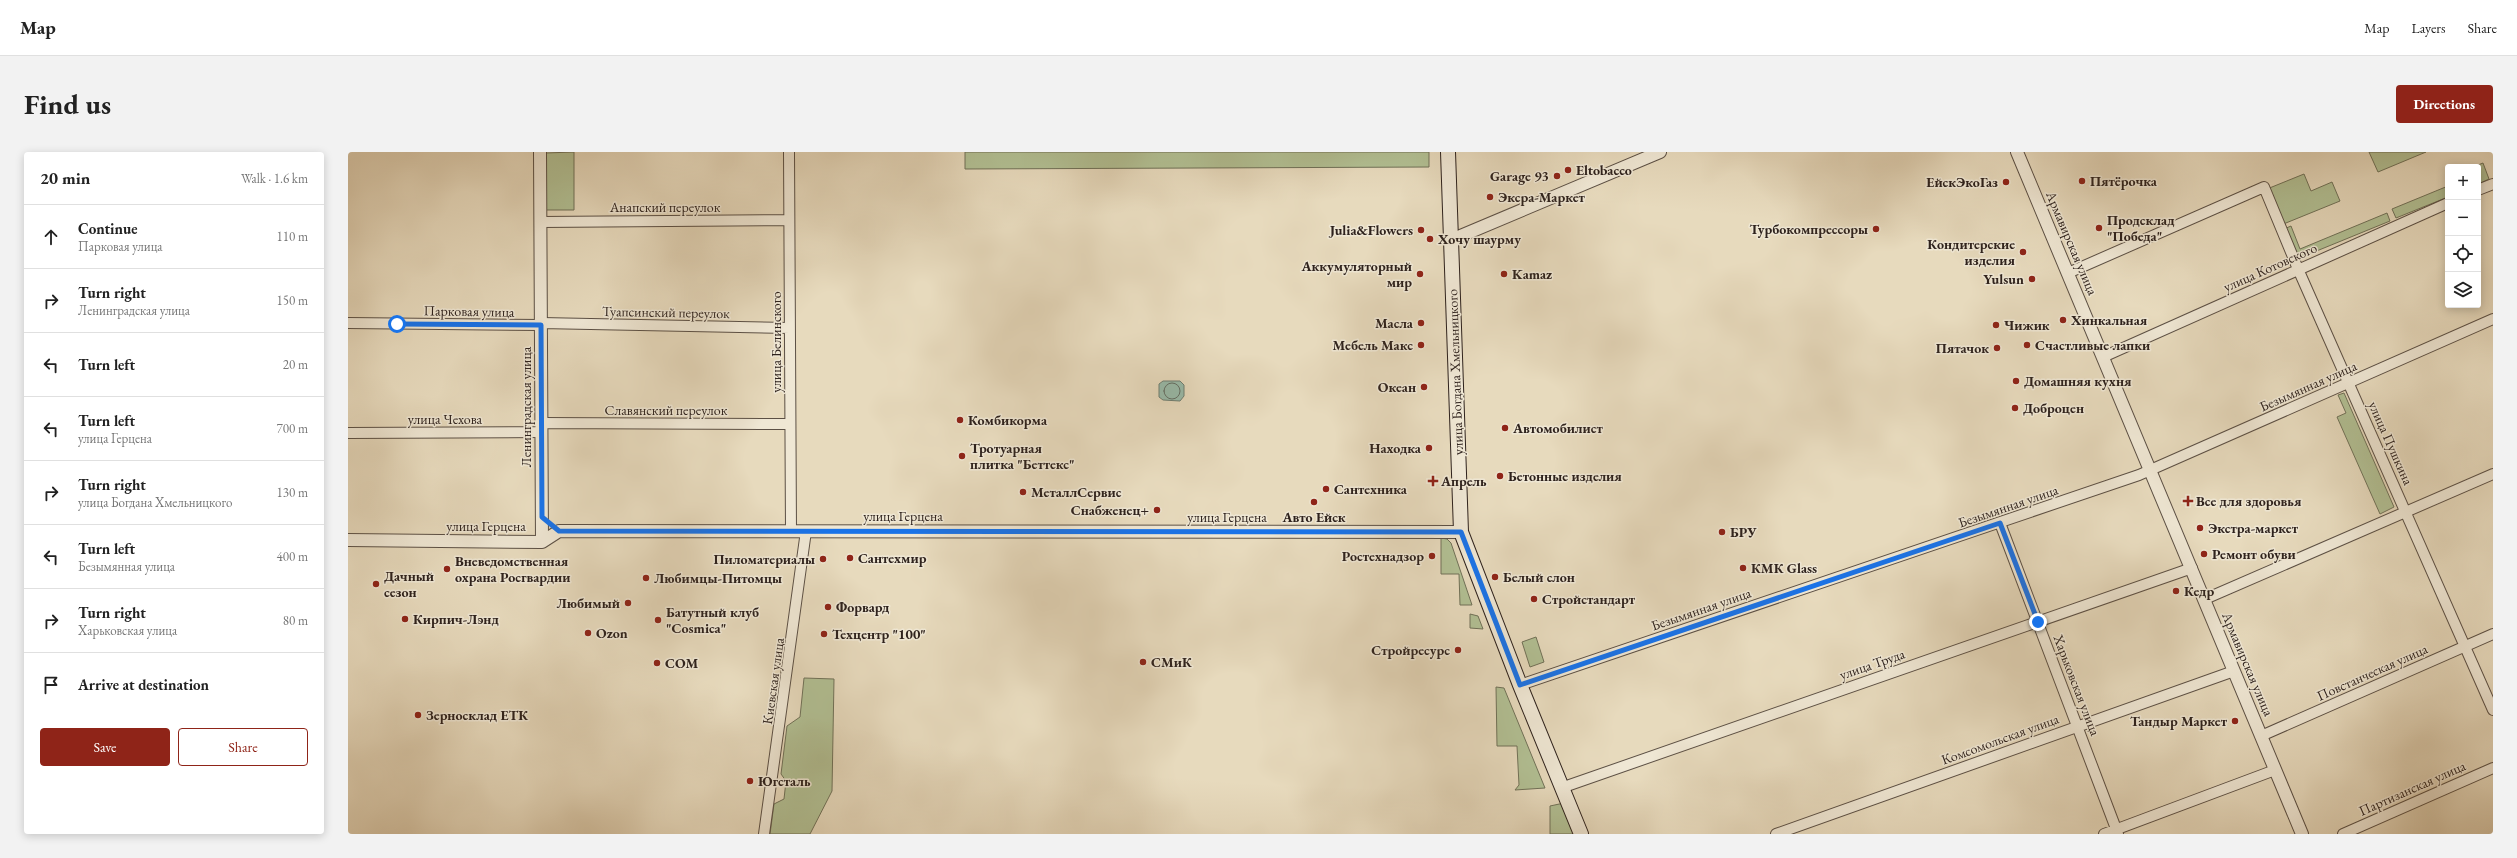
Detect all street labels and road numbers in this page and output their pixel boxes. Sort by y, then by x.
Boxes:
street label: Армавирская улица [2042,187,2102,298]
street label: Анапский переулок [609,198,721,216]
street label: улица Котовского [2220,238,2320,296]
street label: улица Богдана Хмельницкого [1443,288,1467,455]
street label: улица Белинского [767,291,785,393]
street label: Парковая улица [423,301,515,321]
street label: Туапсинский переулок [602,302,730,322]
street label: Ленинградская улица [517,346,535,467]
street label: Безымянная улица [2257,356,2360,415]
street label: улица Пушкина [2365,398,2418,488]
street label: Славянский переулок [605,401,728,419]
street label: улица Чехова [408,410,483,428]
street label: Безымянная улица [1956,480,2061,532]
street label: улица Герцена [863,507,943,525]
street label: улица Герцена [1187,508,1267,526]
street label: улица Герцена [446,517,526,535]
street label: Безымянная улица [1649,583,1754,635]
street label: Армавирская улица [2218,608,2278,719]
street label: Харьковская улица [2049,631,2105,738]
street label: Киевская улица [758,636,788,726]
street label: Повстанческая улица [2314,639,2431,705]
street label: улица Труда [1837,644,1908,684]
street label: Комсомольская улица [1939,709,2062,769]
street label: Партизанская улица [2356,756,2469,820]

